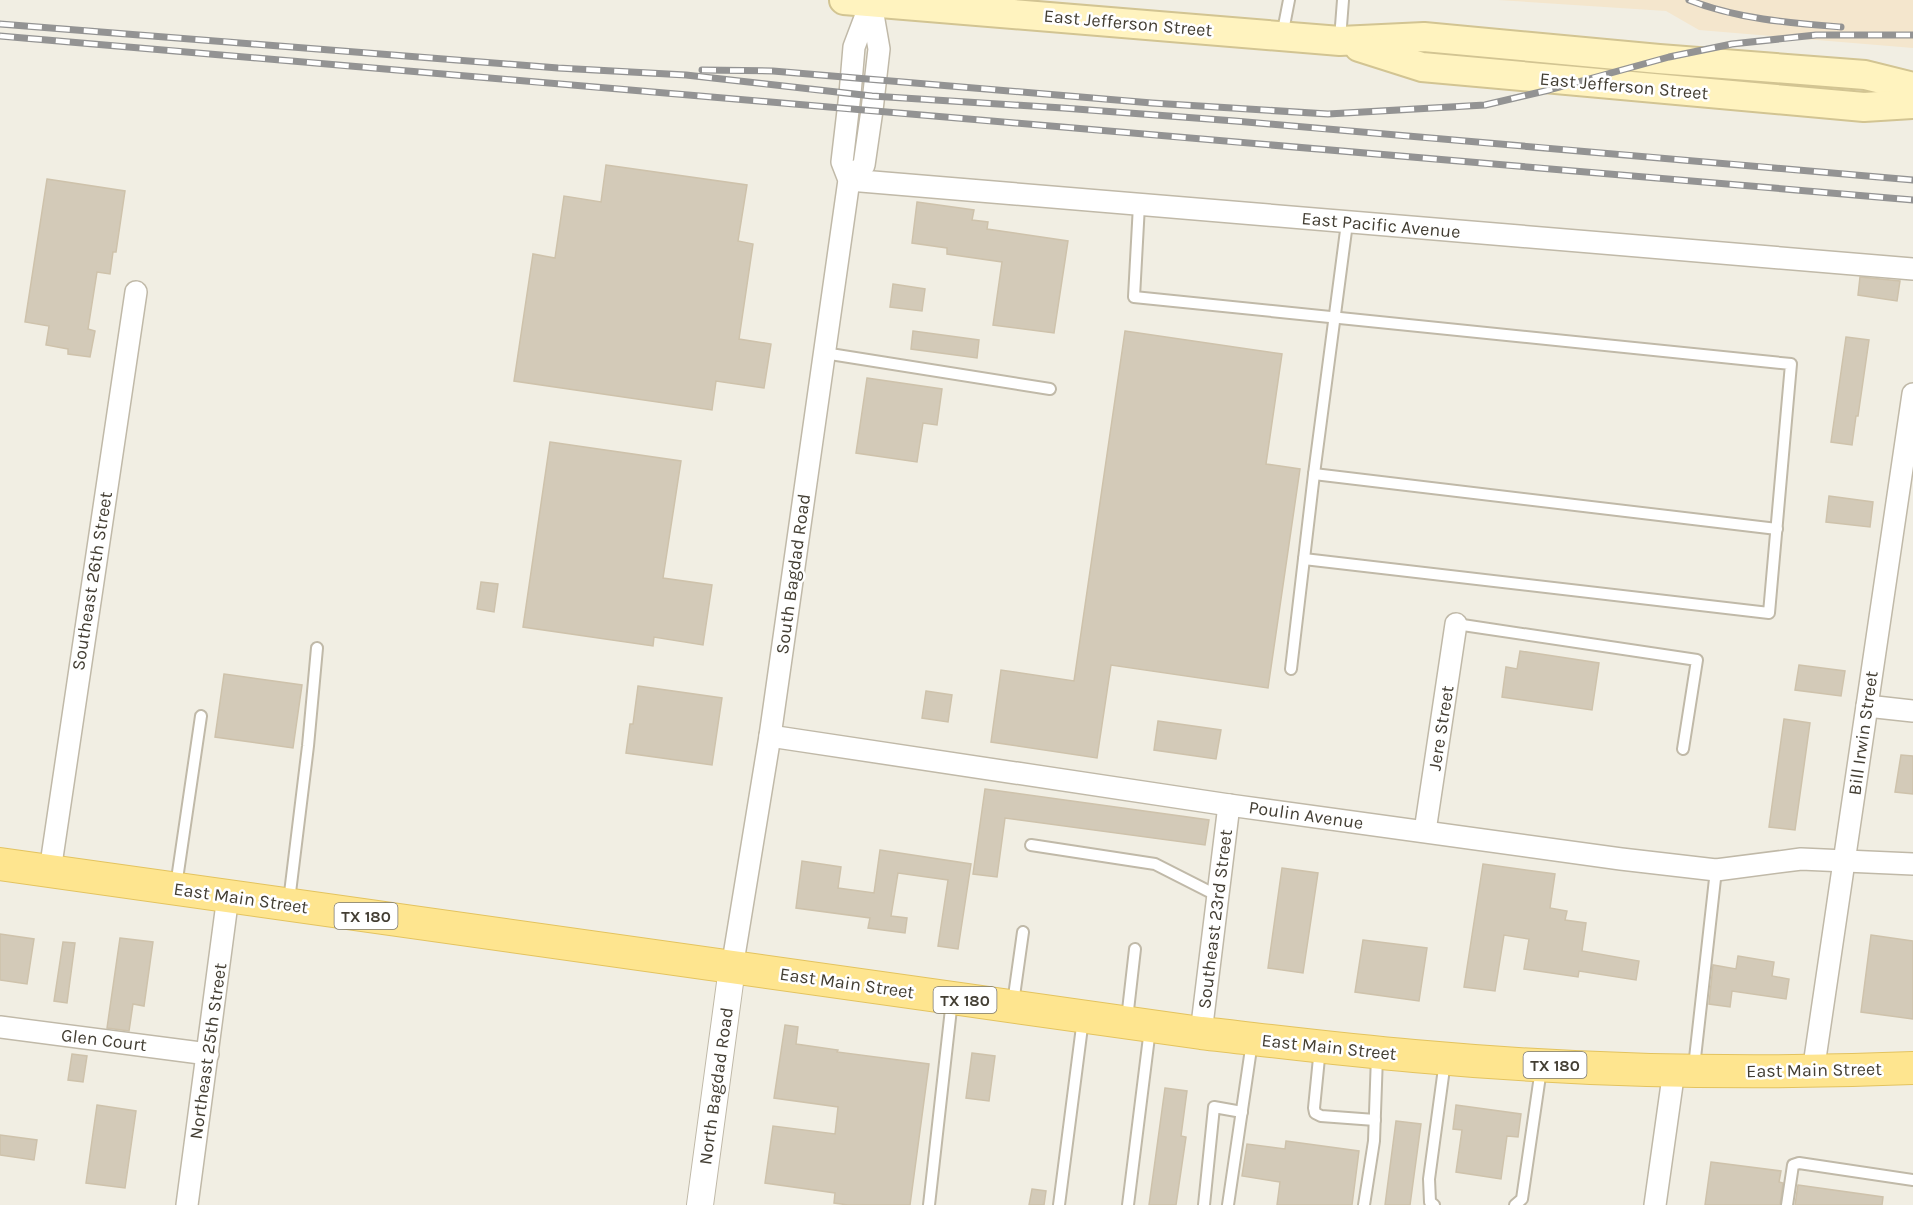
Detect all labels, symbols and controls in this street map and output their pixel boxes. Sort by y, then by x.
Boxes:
street label: East Jefferson Street [1043,5,1213,41]
street label: East Jefferson Street [1539,68,1709,104]
street label: East Pacific Avenue [1301,207,1461,243]
street label: Southeast 26th Street [67,490,117,672]
street label: South Bagdad Road [771,492,815,656]
street label: Bill Irwin Street [1843,669,1883,797]
street label: Jere Street [1423,684,1459,772]
street label: Poulin Avenue [1247,796,1365,834]
street label: Southeast 23rd Street [1193,828,1237,1010]
street label: East Main Street [172,878,310,918]
road number: TX 180 [334,903,398,929]
street label: Northeast 25th Street [185,961,231,1141]
street label: East Main Street [778,963,916,1003]
road number: TX 180 [934,987,996,1013]
street label: North Bagdad Road [694,1006,738,1166]
street label: Glen Court [60,1024,148,1056]
street label: East Main Street [1260,1029,1398,1065]
road number: TX 180 [1524,1052,1586,1078]
street label: East Main Street [1746,1058,1882,1082]

